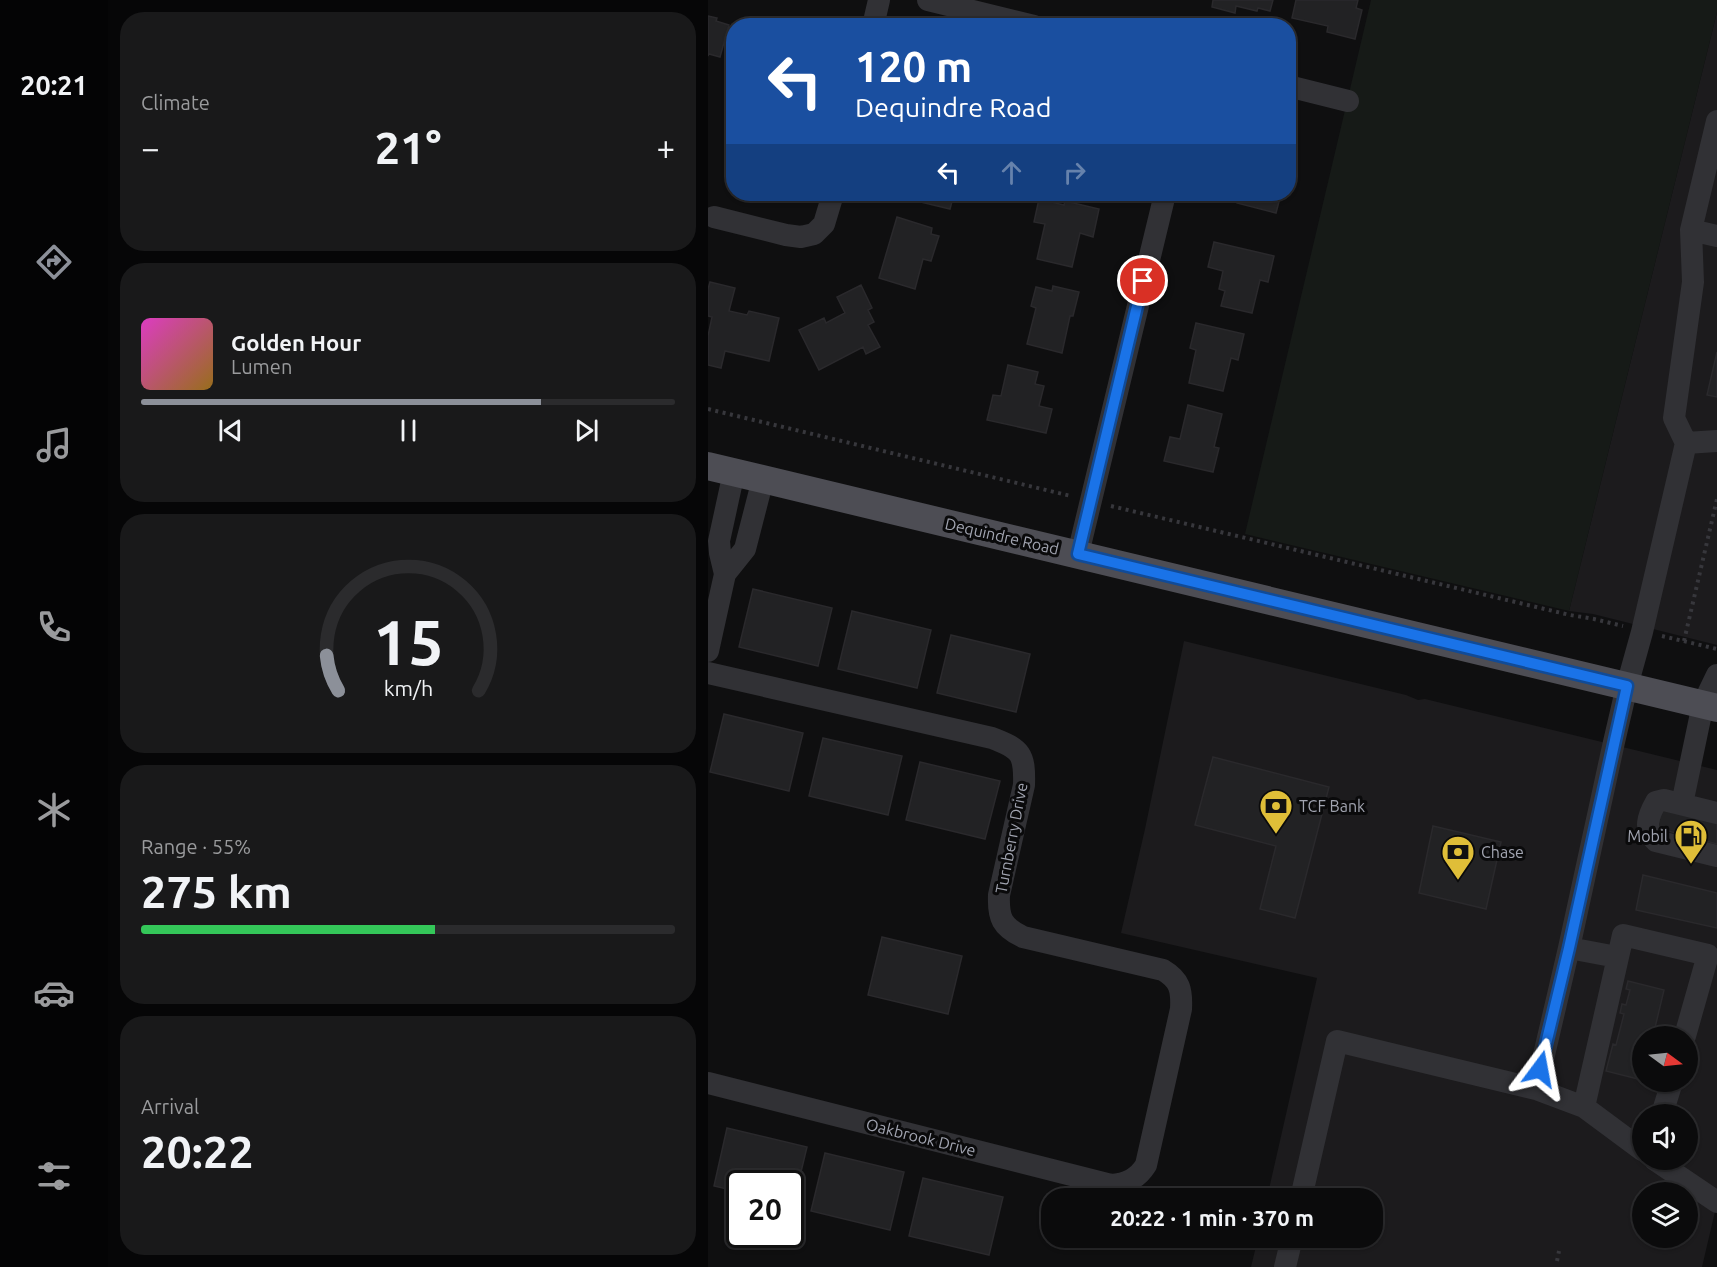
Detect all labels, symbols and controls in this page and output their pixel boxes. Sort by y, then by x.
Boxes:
icon: left [756,42,834,120]
text: 120 m [855,43,972,90]
text: 20:21 [20,70,88,100]
text: Climate [141,91,210,114]
text: Dequindre Road [855,92,1051,122]
text: 21° [375,122,441,173]
text: − [141,129,160,166]
text: + [656,129,675,166]
icon: left [932,156,965,189]
icon: ahead [995,156,1028,189]
icon: right [1058,156,1091,189]
icon: directions [33,241,75,283]
pin [1117,255,1168,306]
icon: arrive [1126,264,1159,297]
text: Golden Hour [231,330,361,355]
text: Lumen [231,355,292,378]
icon: previous [214,414,247,447]
icon: pause [392,414,425,447]
icon: next [570,414,603,447]
icon: music [33,424,75,466]
street label: Dequindre Road [943,514,1061,558]
icon: phone [33,606,75,648]
text: 15 [373,607,443,677]
text: km/h [383,676,433,700]
street label: Turnberry Drive [991,781,1031,895]
bank icon: TCF Bank [1258,788,1294,835]
icon: climate [33,789,75,831]
place label: TCF Bank [1299,797,1365,815]
fuel station icon: Mobil [1673,818,1709,865]
place label: Mobil [1627,827,1668,845]
bank icon: Chase [1440,834,1476,881]
text: Range · 55% [141,835,251,858]
place label: Chase [1481,843,1524,861]
text: 275 km [141,866,292,917]
icon: car [33,972,75,1014]
north arrow [1632,1026,1698,1092]
map controls [1632,1026,1698,1248]
position arrow [1508,1037,1572,1101]
text: Arrival [141,1095,199,1118]
button: sound [1632,1104,1698,1170]
street label: Oakbrook Drive [864,1115,978,1159]
text: 20:22 [141,1126,254,1177]
icon: filters [33,1155,75,1197]
speed limit sign: 20 [726,1170,804,1248]
button: layers [1632,1182,1698,1248]
text: 20:22 · 1 min · 370 m [1110,1205,1314,1230]

